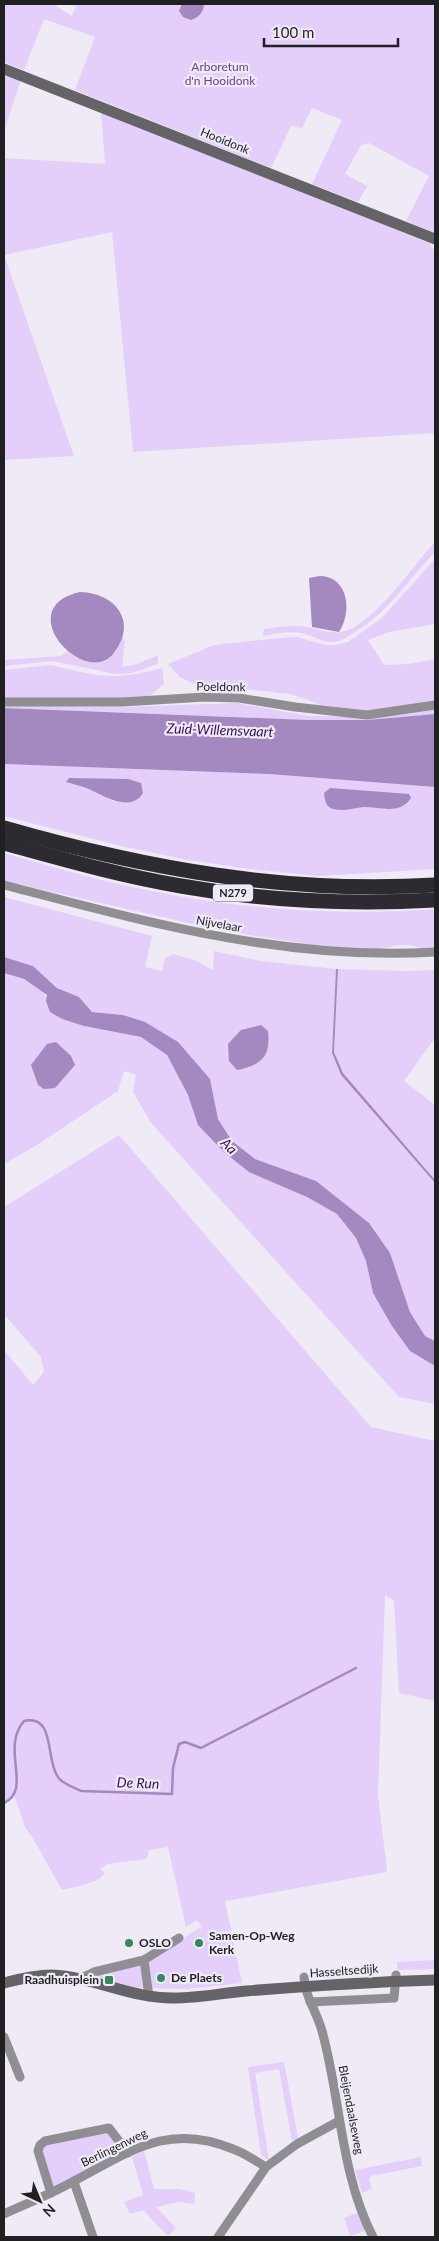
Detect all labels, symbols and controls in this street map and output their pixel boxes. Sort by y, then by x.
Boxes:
scale bar [264,15,398,47]
text: 100 m [272,23,314,41]
park label: Arboretum d'n Hooidonk [185,59,256,88]
street label: Hooidonk [198,124,253,158]
street label: Poeldonk [196,679,247,694]
water label: Zuid-Willemsvaart [165,719,274,740]
road number: N279 [213,884,253,901]
street label: Nijvelaar [195,912,244,935]
water label: Aa [217,1133,241,1157]
water label: De Run [116,1773,160,1792]
place label: Samen-Op-Weg Kerk [209,1928,295,1957]
place label: OSLO [139,1935,171,1950]
marker: OSLO [123,1937,135,1949]
marker: Samen-Op-Weg Kerk [193,1937,205,1949]
street label: Hasseltsedijk [309,1961,380,1980]
place label: De Plaets [171,1970,222,1985]
place label: Raadhuisplein [25,1972,99,1987]
marker: De Plaets [155,1972,167,1984]
marker: Raadhuisplein [103,1974,115,1986]
street label: Bleijendaalseweg [335,2064,367,2156]
street label: Berlingenweg [78,2125,149,2170]
north arrow [15,2176,65,2226]
text: N [40,2201,59,2221]

